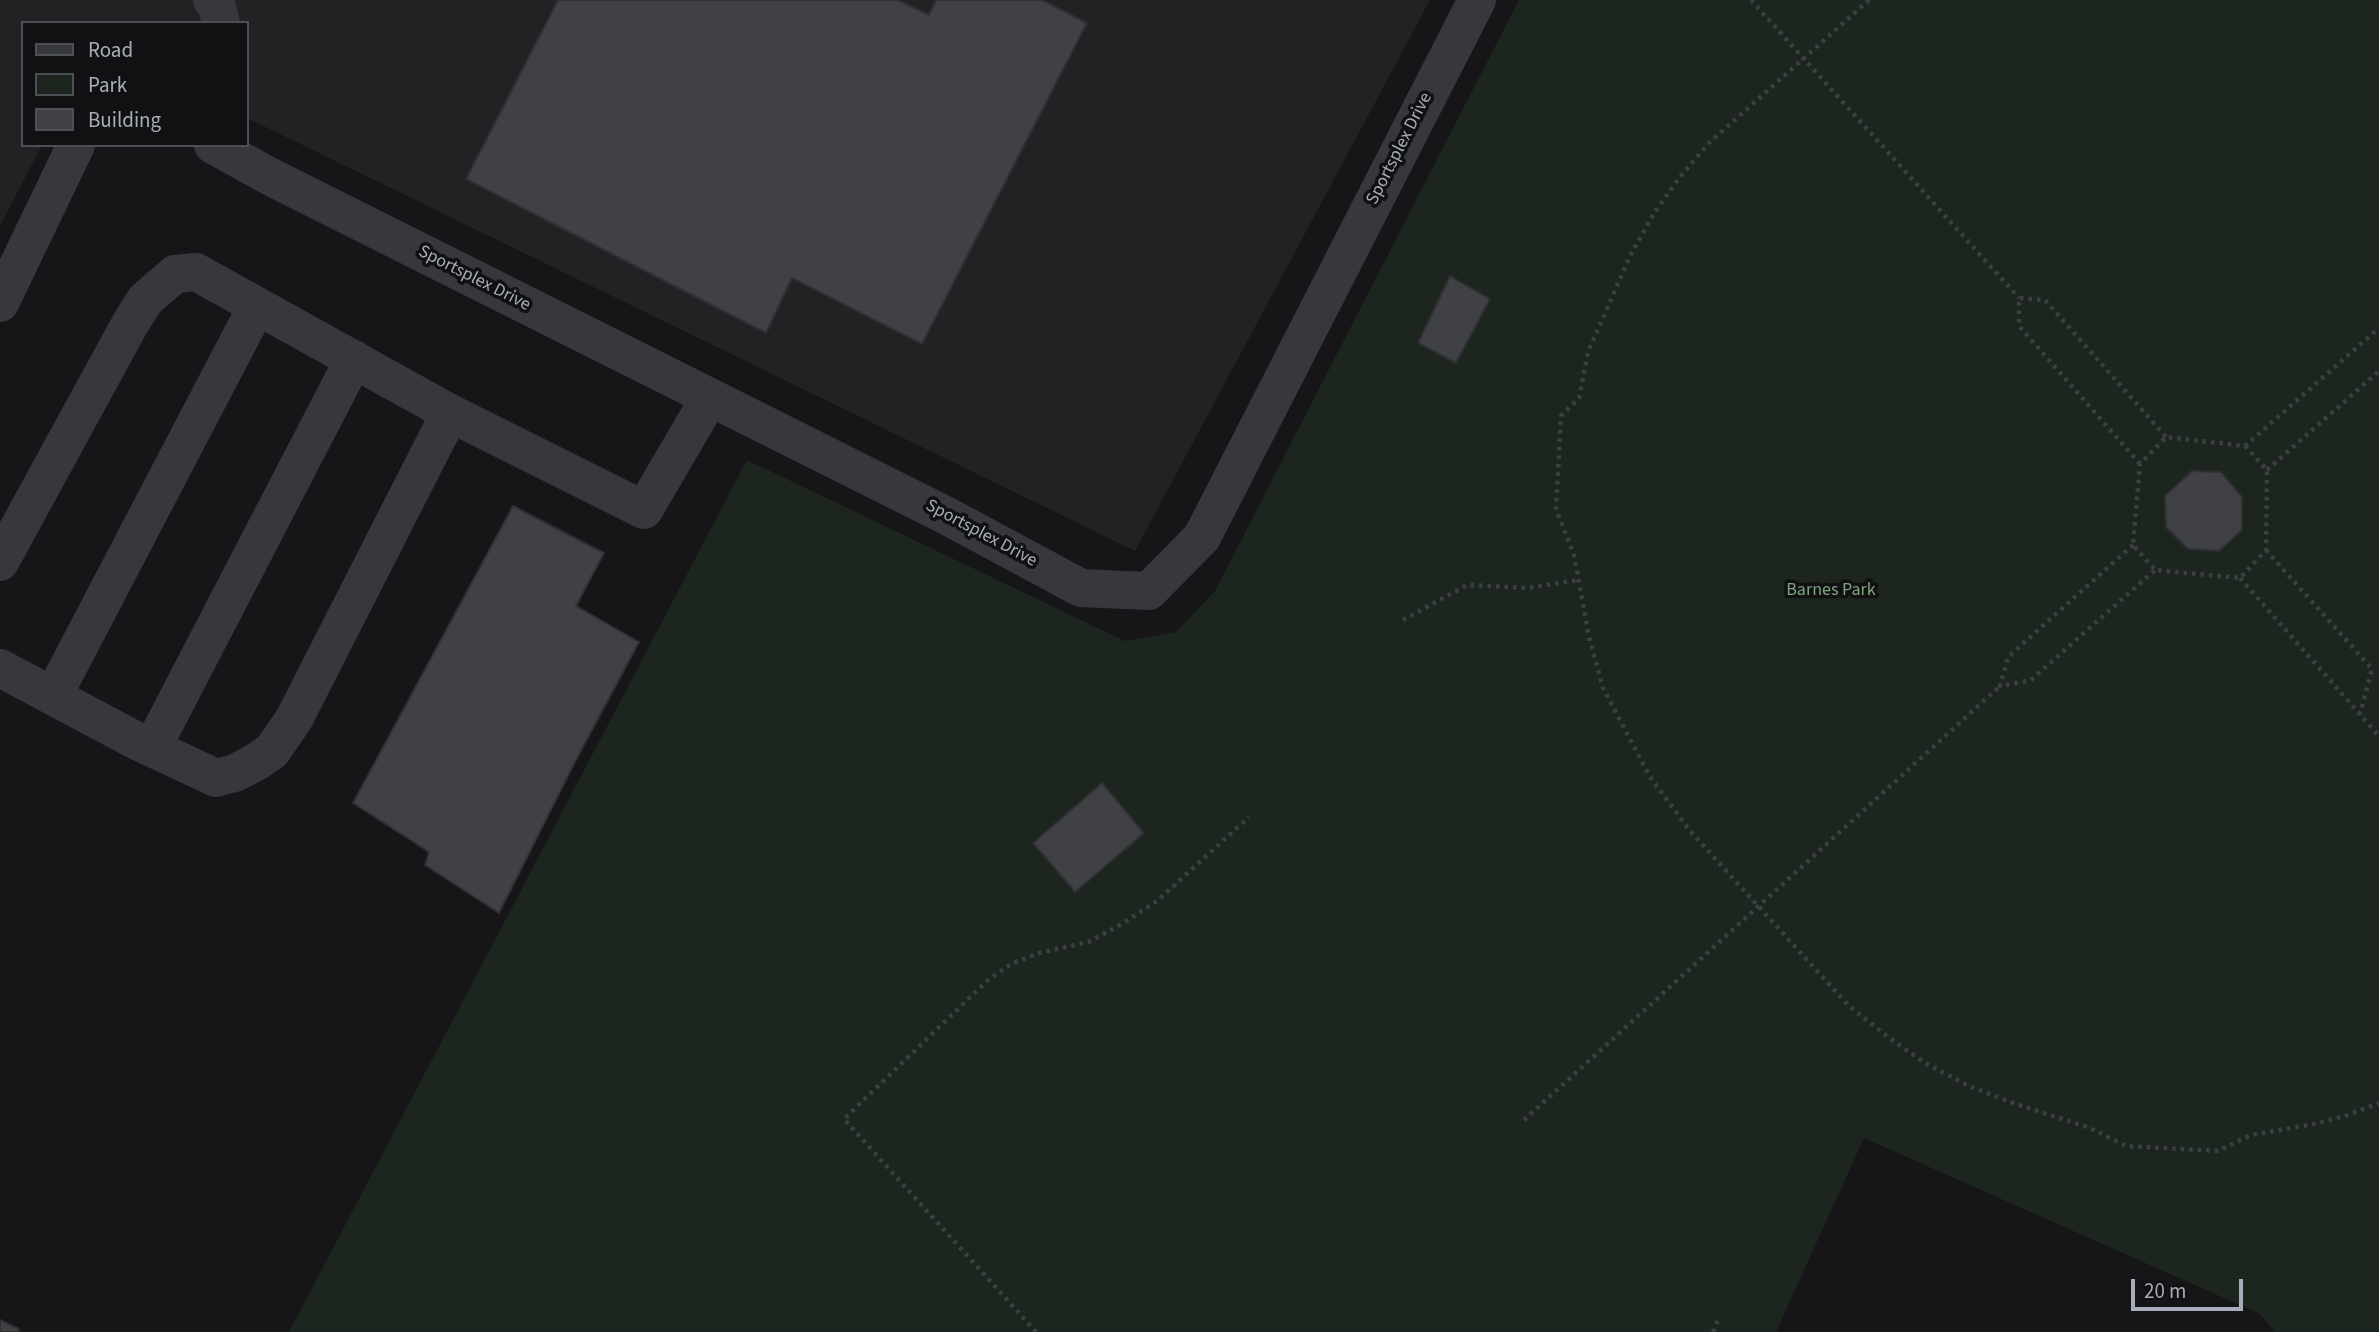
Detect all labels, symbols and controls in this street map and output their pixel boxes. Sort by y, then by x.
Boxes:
legend [21,21,248,147]
text: Road [88,35,133,65]
text: Park [88,70,127,100]
street label: Sportsplex Drive [1362,89,1438,209]
text: Building [88,105,161,135]
street label: Sportsplex Drive [414,241,534,317]
street label: Sportsplex Drive [922,496,1040,572]
park label: Barnes Park [1786,580,1876,602]
scale bar [2134,1266,2246,1310]
text: 20 m [2144,1276,2186,1306]

